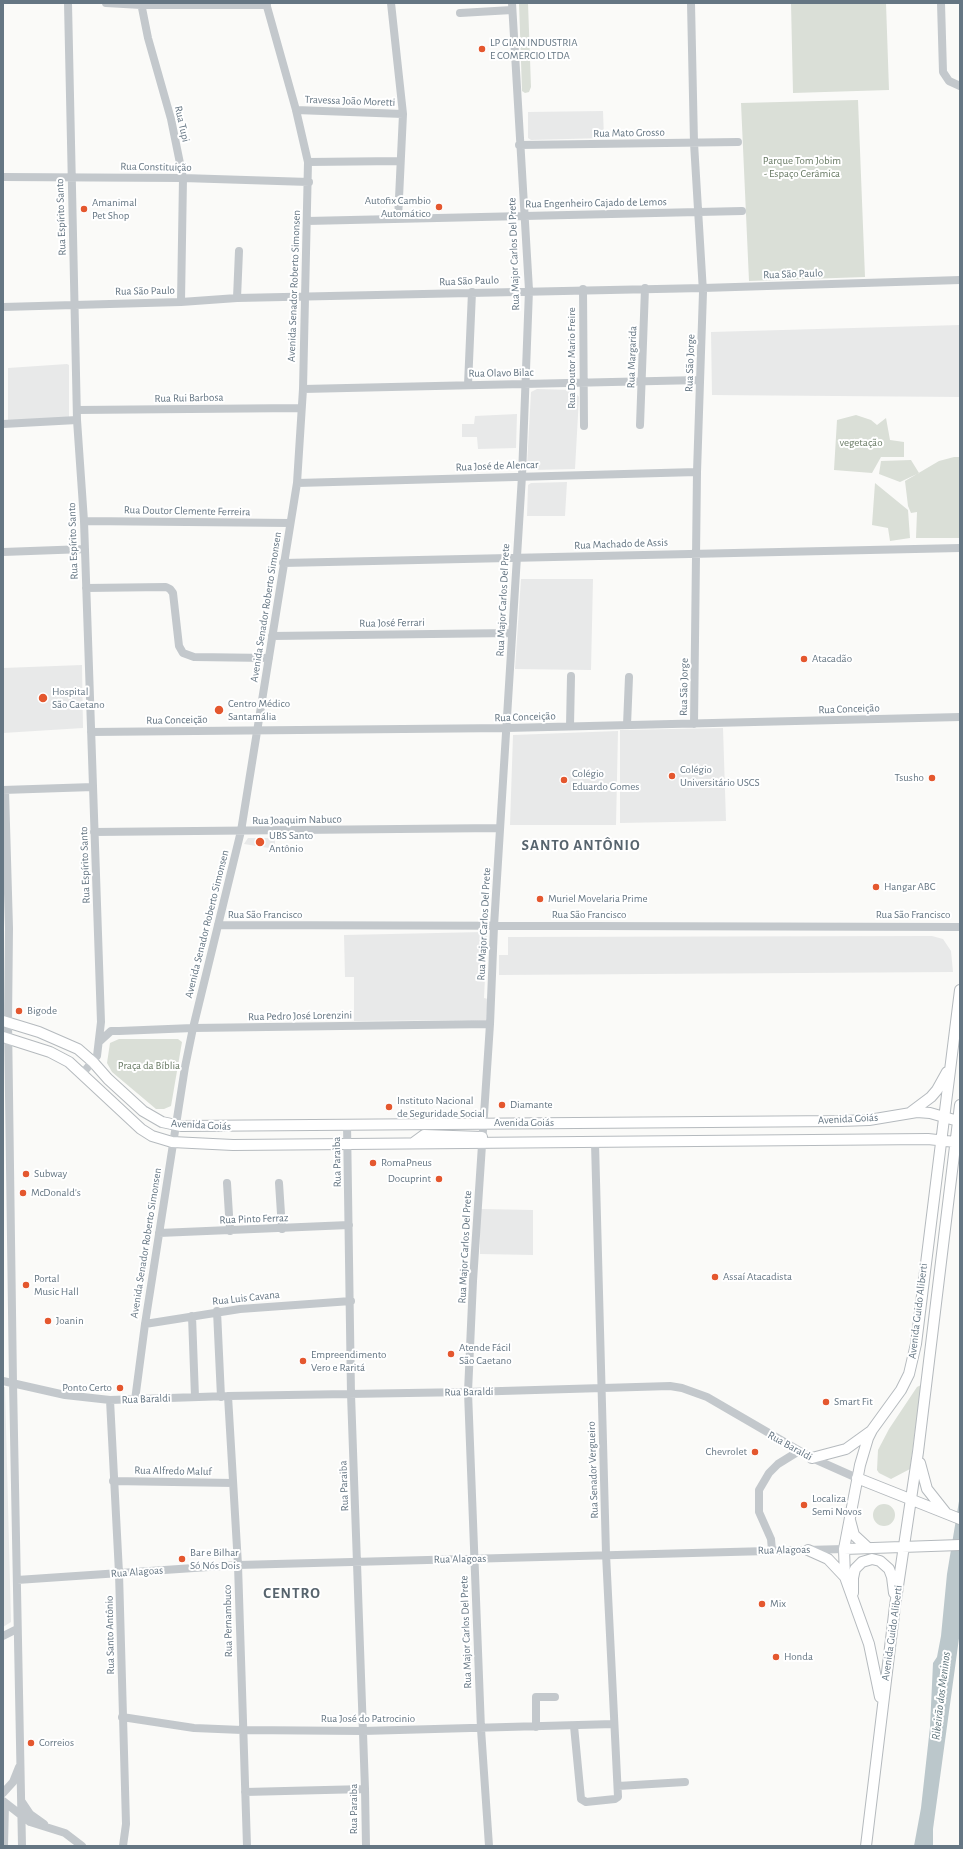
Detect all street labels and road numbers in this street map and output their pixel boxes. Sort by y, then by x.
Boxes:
street label: Travessa João Moretti [304,93,396,109]
street label: Rua Tupi [171,105,193,143]
street label: Rua Mato Grosso [593,126,665,140]
street label: Rua Constituição [120,160,192,174]
street label: Rua Espírito Santo [53,178,69,256]
street label: Rua Engenheiro Cajado de Lemos [525,195,667,211]
street label: Rua Major Carlos Del Prete [505,197,523,311]
street label: Avenida Senador Roberto Simonsen [285,210,303,362]
street label: Rua São Paulo [763,266,823,282]
street label: Rua São Paulo [439,273,499,289]
street label: Rua São Paulo [115,284,175,298]
street label: Rua Doutor Mario Freire [565,307,579,409]
street label: Rua Margarida [624,325,640,389]
street label: Rua São Jorge [682,334,698,392]
street label: Rua Olavo Bilac [468,366,534,380]
street label: Rua Rui Barbosa [154,391,224,405]
street label: Rua José de Alencar [455,458,539,474]
street label: Rua Espírito Santo [65,502,81,580]
street label: Rua Doutor Clemente Ferreira [124,503,250,519]
street label: Avenida Senador Roberto Simonsen [248,531,284,683]
street label: Rua Machado de Assis [574,536,668,552]
street label: Rua Major Carlos Del Prete [493,543,513,657]
street label: Rua José Ferrari [359,616,425,630]
street label: Rua São Jorge [677,658,691,716]
street label: Rua Conceição [818,701,880,717]
street label: Rua Conceição [494,709,556,725]
street label: Rua Conceição [146,713,208,727]
street label: Rua Joaquim Nabuco [252,813,342,827]
street label: Rua Espírito Santo [77,826,93,904]
street label: Avenida Senador Roberto Simonsen [182,849,232,999]
street label: Rua Major Carlos Del Prete [474,867,494,981]
street label: Rua São Francisco [228,908,302,922]
street label: Rua São Francisco [552,908,626,922]
street label: Rua São Francisco [876,908,950,922]
street label: Rua Pedro José Lorenzini [248,1008,352,1024]
street label: Avenida Goiás [818,1111,878,1127]
street label: Avenida Goiás [494,1116,554,1130]
street label: Avenida Goiás [171,1117,231,1133]
street label: Rua Paraiba [330,1137,344,1187]
street label: Avenida Senador Roberto Simonsen [128,1167,164,1319]
street label: Rua Major Carlos Del Prete [455,1190,475,1304]
street label: Rua Pinto Ferraz [219,1211,289,1227]
street label: Avenida Guido Aliberti [906,1262,930,1360]
street label: Rua Luis Cavana [212,1288,280,1308]
street label: Rua Baraldi [444,1385,494,1399]
street label: Rua Baraldi [121,1392,171,1406]
street label: Rua Senador Vergueiro [585,1421,601,1519]
street label: Rua Baraldi [765,1428,815,1464]
street label: Rua Paraiba [337,1460,351,1512]
street label: Rua Alfredo Maluf [134,1464,212,1478]
street label: Rua Alagoas [758,1543,810,1557]
street label: Rua Alagoas [434,1552,486,1566]
street label: Rua Alagoas [110,1564,164,1580]
street label: Rua Major Carlos Del Prete [457,1575,475,1689]
street label: Avenida Guido Aliberti [879,1584,905,1682]
street label: Rua Pernambuco [221,1585,235,1657]
street label: Rua Santo Antônio [103,1595,117,1675]
street label: Rua José do Patrocinio [321,1712,415,1726]
street label: Rua Paraiba [347,1784,361,1834]

